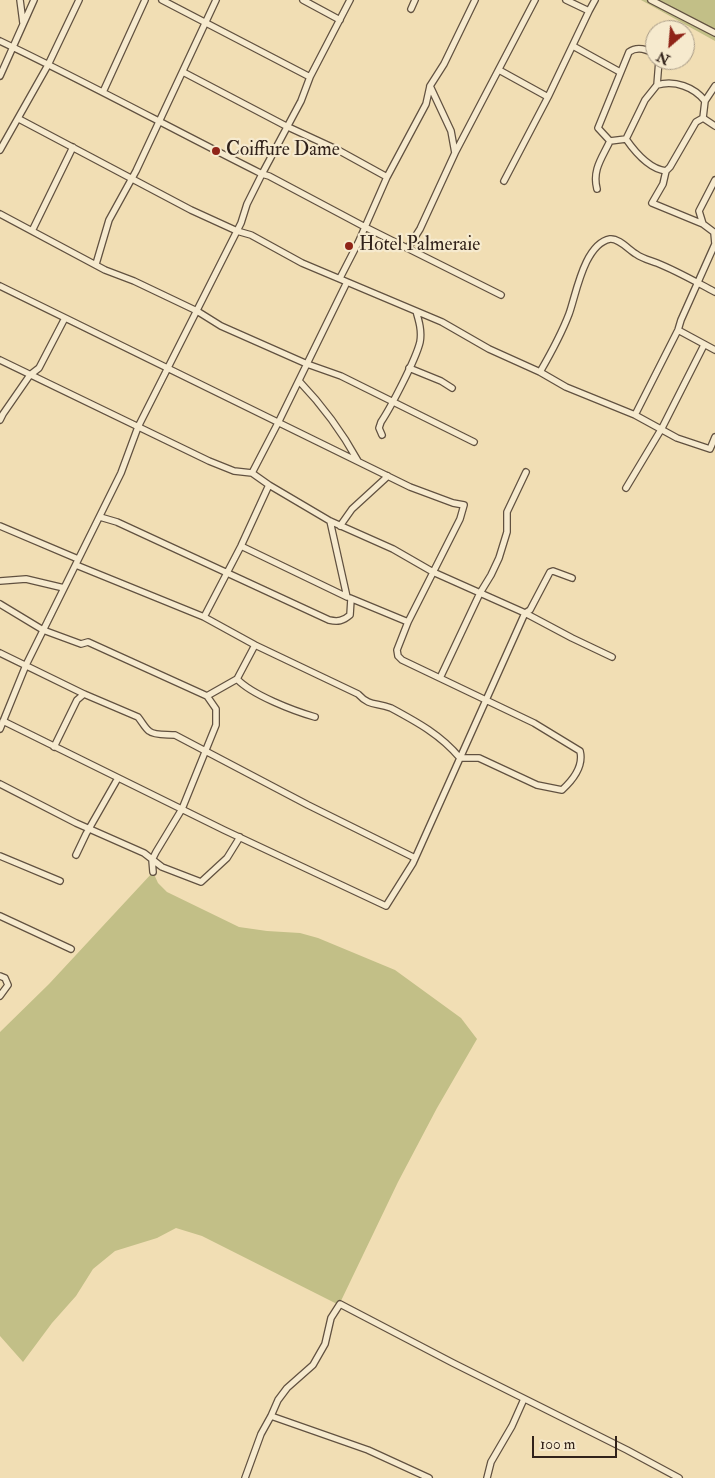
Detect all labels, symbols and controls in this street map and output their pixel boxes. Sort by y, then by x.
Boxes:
north arrow [645,20,695,70]
text: N [654,48,673,68]
place label: Coiffure Dame [226,140,340,162]
marker: Coiffure Dame [210,145,222,157]
place label: Hotel Palmeraie [359,235,480,257]
marker: Hotel Palmeraie [343,240,355,252]
scale bar [535,1426,620,1458]
text: 100 m [540,1435,575,1454]

